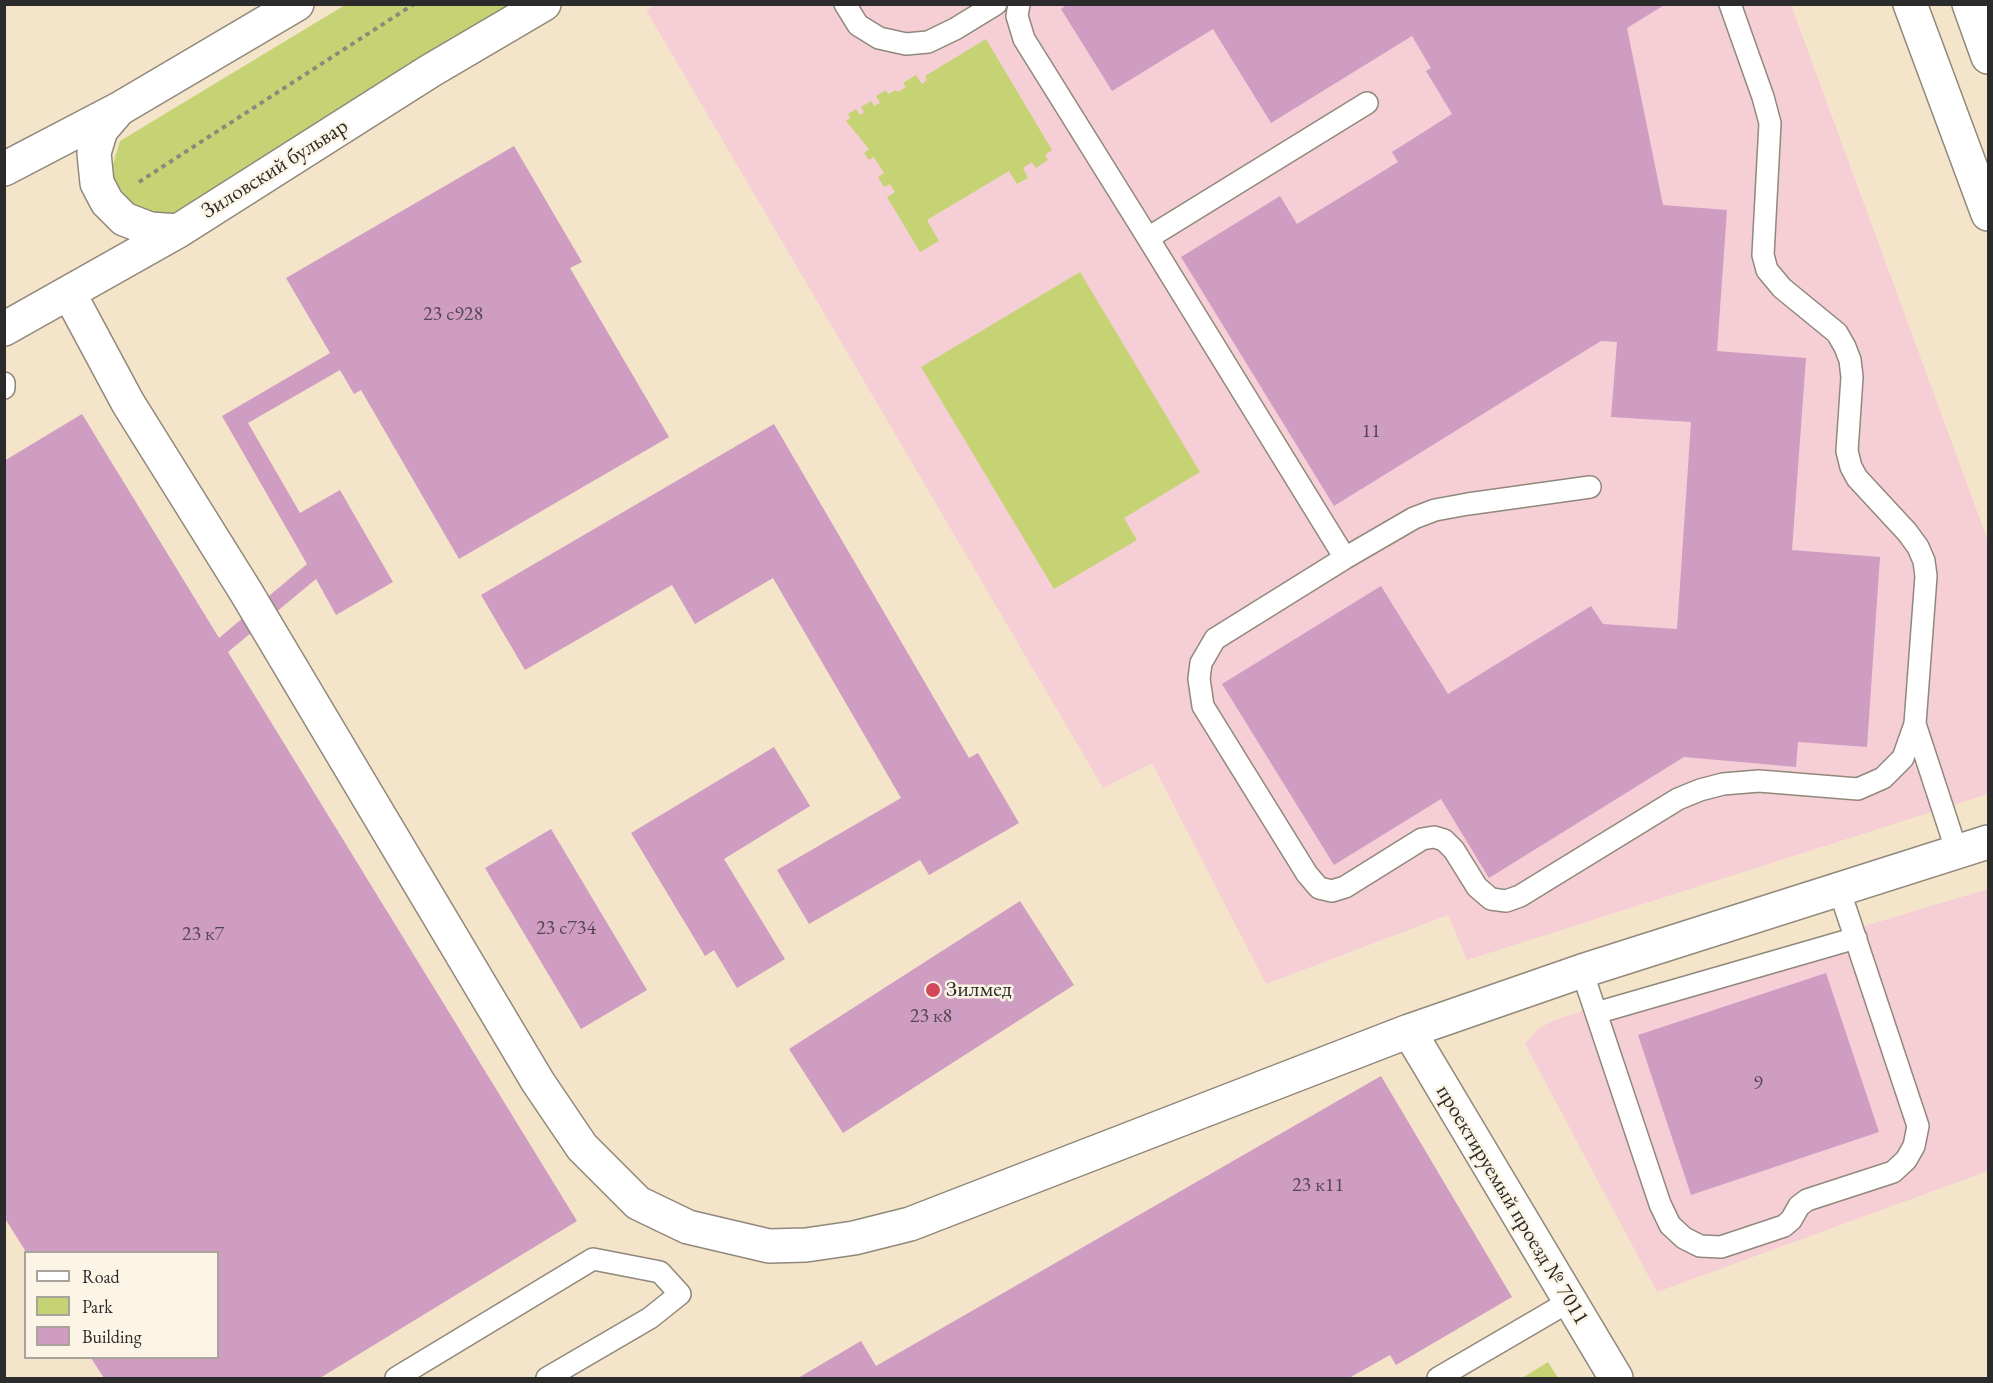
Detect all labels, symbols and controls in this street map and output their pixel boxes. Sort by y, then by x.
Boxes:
street label: Зиловский бульвар [197,113,353,225]
house number: 23 с928 [423,303,483,327]
house number: 11 [1361,420,1381,444]
house number: 23 с734 [536,917,596,941]
house number: 23 к7 [182,923,224,947]
place label: Зилмед [946,977,1012,1003]
marker: Зилмед [924,981,942,999]
house number: 23 к8 [910,1005,952,1029]
house number: 9 [1753,1072,1763,1096]
street label: проектируемый проезд № 7011 [1430,1080,1594,1330]
house number: 23 к11 [1292,1174,1344,1198]
legend [24,1251,219,1359]
text: Road [82,1265,120,1288]
text: Park [82,1295,113,1318]
text: Building [82,1325,142,1348]

